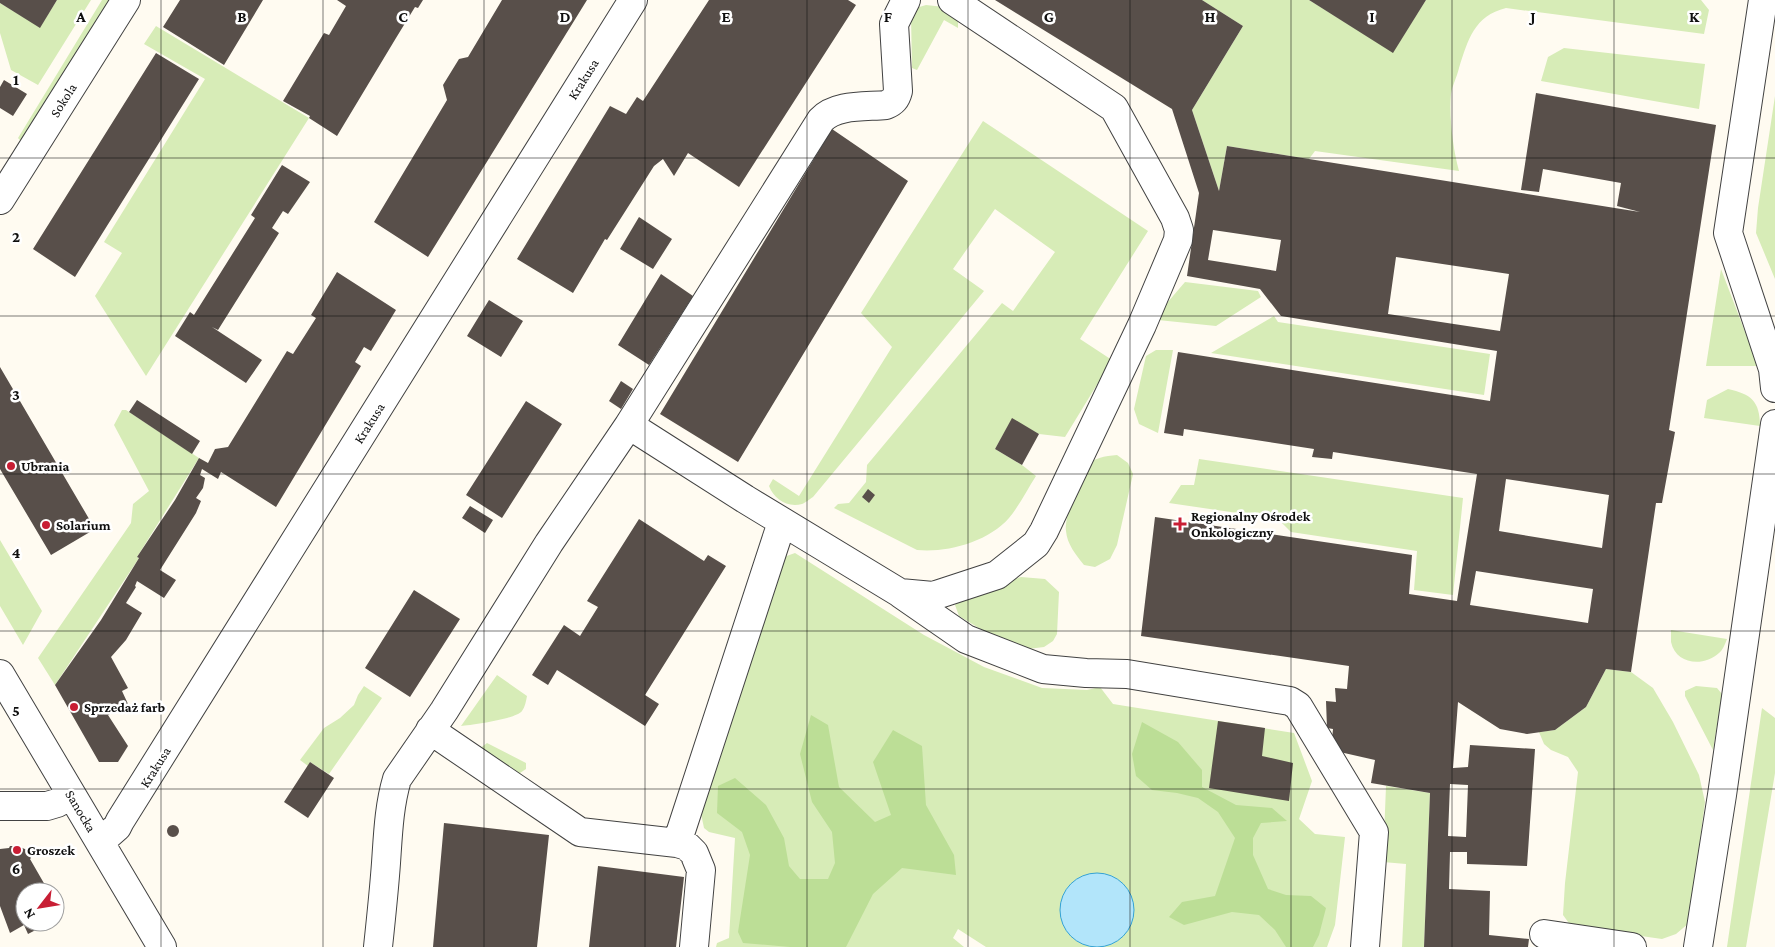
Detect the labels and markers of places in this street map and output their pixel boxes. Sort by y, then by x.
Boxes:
place label: Ubrania [21,458,69,474]
marker: Ubrania [5,460,17,472]
place label: Regionalny Ośrodek Onkologiczny [1191,508,1311,540]
place label: Solarium [56,517,111,533]
marker: Regionalny Ośrodek Onkologiczny [1173,517,1187,531]
marker: Solarium [40,519,52,531]
place label: Sprzedaż farb [84,699,166,715]
marker: Sprzedaż farb [68,701,80,713]
place label: Groszek [27,842,75,858]
marker: Groszek [11,844,23,856]

